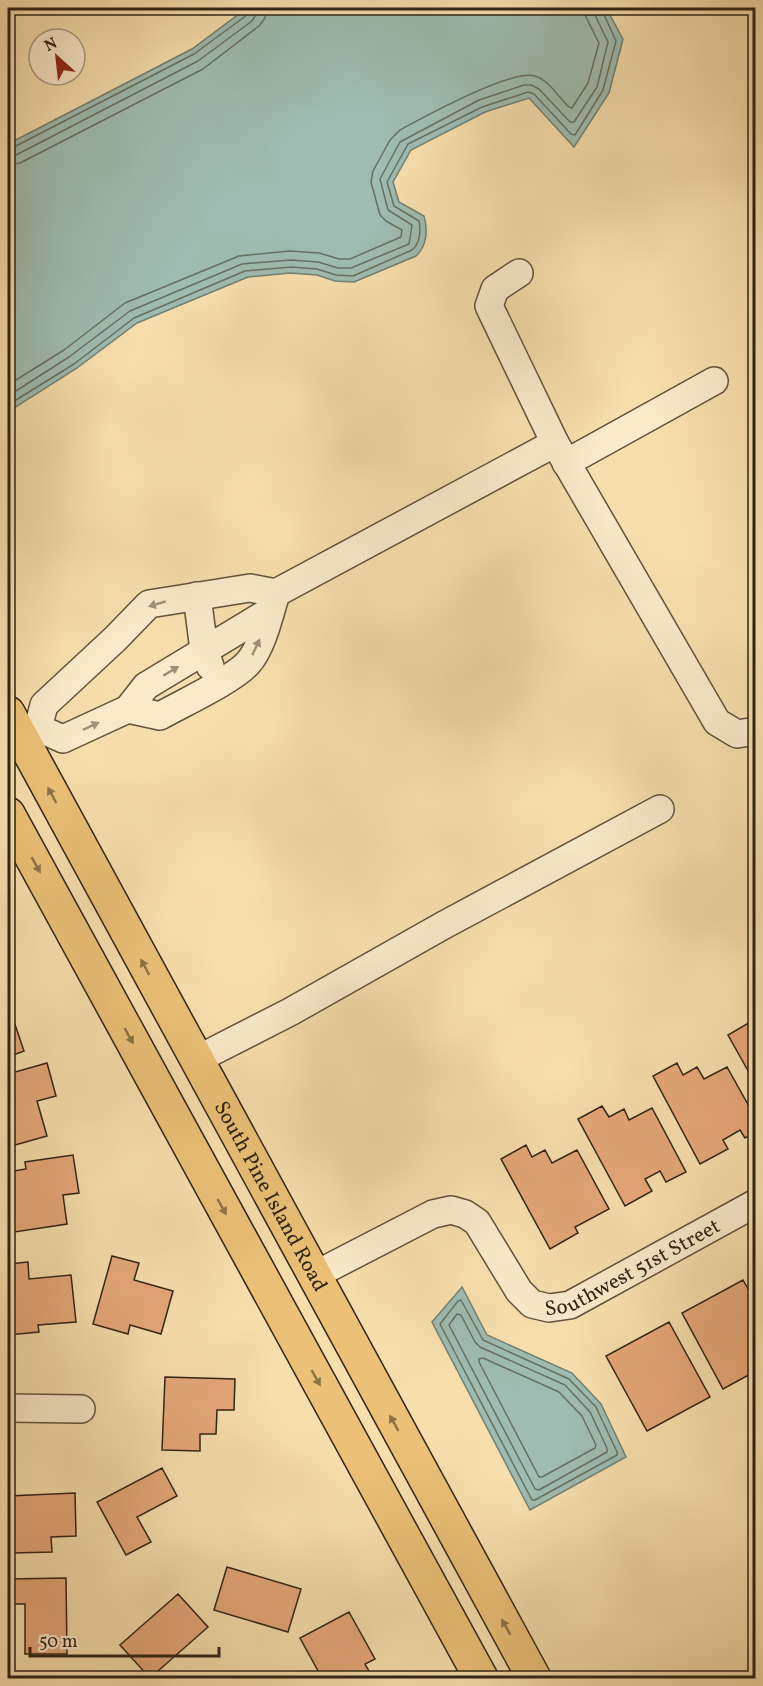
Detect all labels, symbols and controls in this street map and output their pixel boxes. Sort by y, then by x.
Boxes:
north arrow [27,27,87,87]
text: N [41,33,62,58]
one-way arrow [147,600,165,609]
one-way arrow [252,639,261,656]
one-way arrow [163,665,179,676]
one-way arrow [82,722,99,731]
one-way arrow [47,786,57,803]
one-way arrow [31,857,41,874]
one-way arrow [140,958,150,975]
one-way arrow [124,1028,134,1045]
street label: South Pine Island Road [206,1096,334,1297]
one-way arrow [217,1199,227,1216]
street label: Southwest 51st Street [543,1212,726,1324]
one-way arrow [311,1370,321,1387]
one-way arrow [389,1414,399,1431]
one-way arrow [501,1618,511,1635]
scale bar [30,1620,219,1658]
text: 50 m [39,1630,78,1655]

